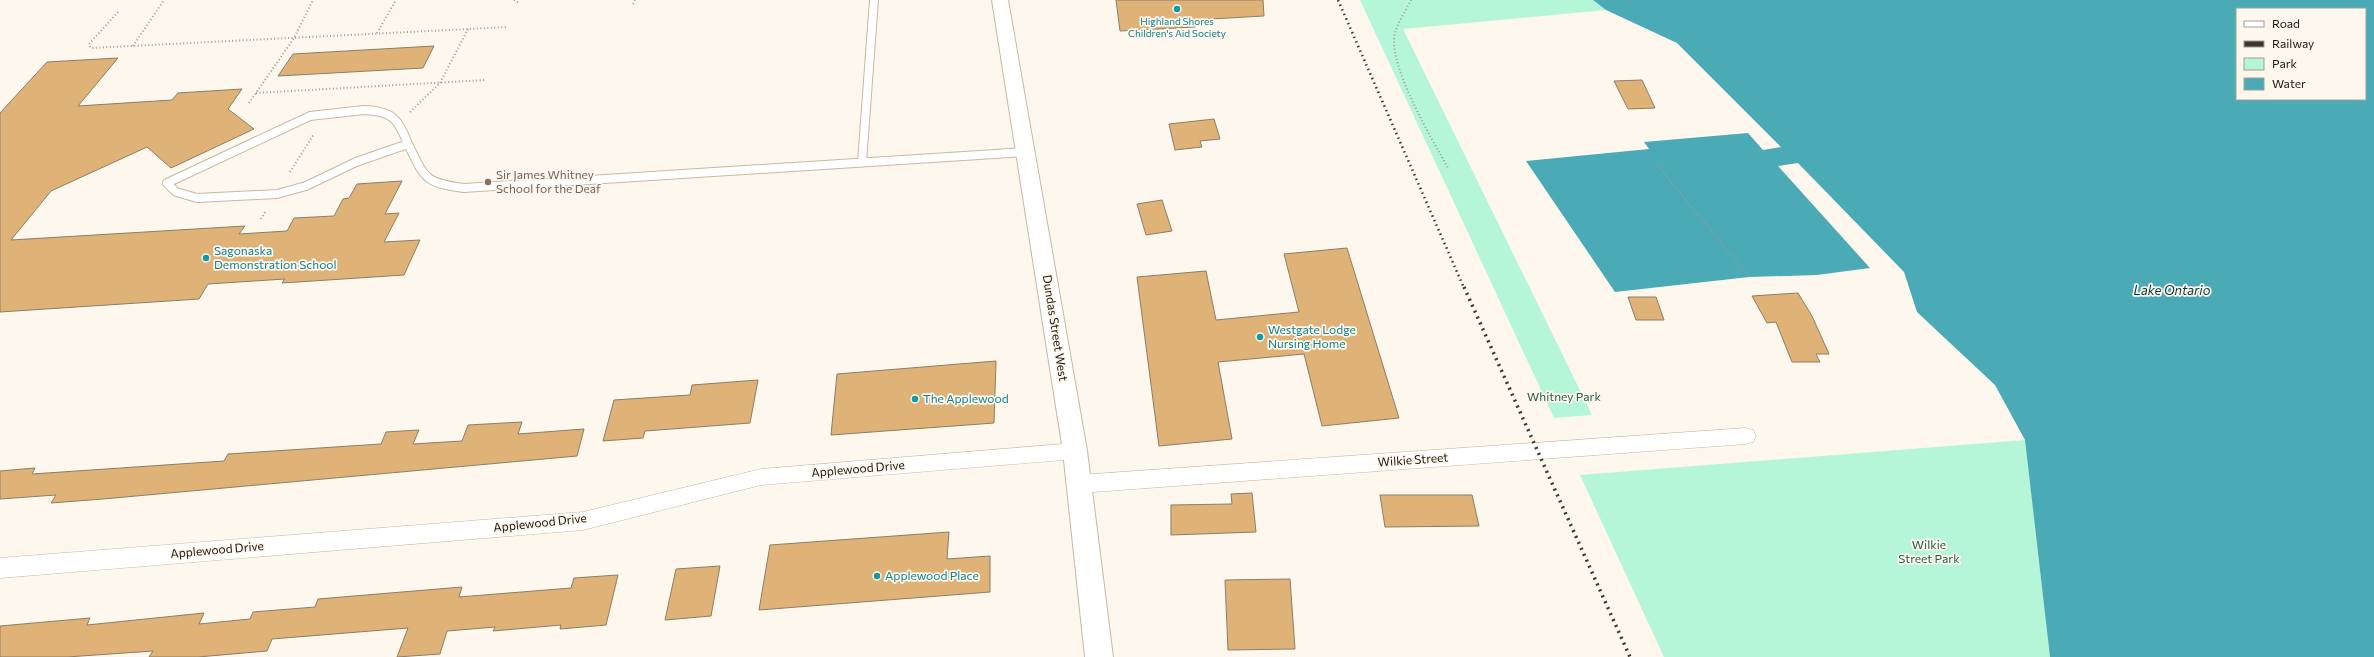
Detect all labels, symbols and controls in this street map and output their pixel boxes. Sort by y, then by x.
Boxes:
marker: Highland Shores Children's Aid Society [1172,4,1182,14]
legend [2236,8,2366,100]
place label: Highland Shores Children's Aid Society [1128,15,1226,39]
text: Road [2272,16,2300,30]
text: Railway [2272,36,2314,50]
text: Park [2272,56,2298,70]
text: Water [2272,76,2306,90]
place label: Sir James Whitney School for the Deaf [496,167,601,195]
marker: Sir James Whitney School for the Deaf [483,177,493,187]
place label: Sagonaska Demonstration School [214,243,337,271]
marker: Sagonaska Demonstration School [201,253,211,263]
street label: Dundas Street West [1041,274,1071,382]
water label: Lake Ontario [2134,282,2211,298]
place label: Westgate Lodge Nursing Home [1268,322,1356,350]
marker: Westgate Lodge Nursing Home [1255,332,1265,342]
park label: Whitney Park [1527,389,1601,403]
place label: The Applewood [923,391,1009,405]
marker: The Applewood [910,394,920,404]
street label: Wilkie Street [1377,450,1449,468]
street label: Applewood Drive [811,457,905,479]
street label: Applewood Drive [493,510,587,534]
park label: Wilkie Street Park [1898,537,1960,565]
street label: Applewood Drive [170,538,264,560]
place label: Applewood Place [885,568,979,582]
marker: Applewood Place [872,571,882,581]

